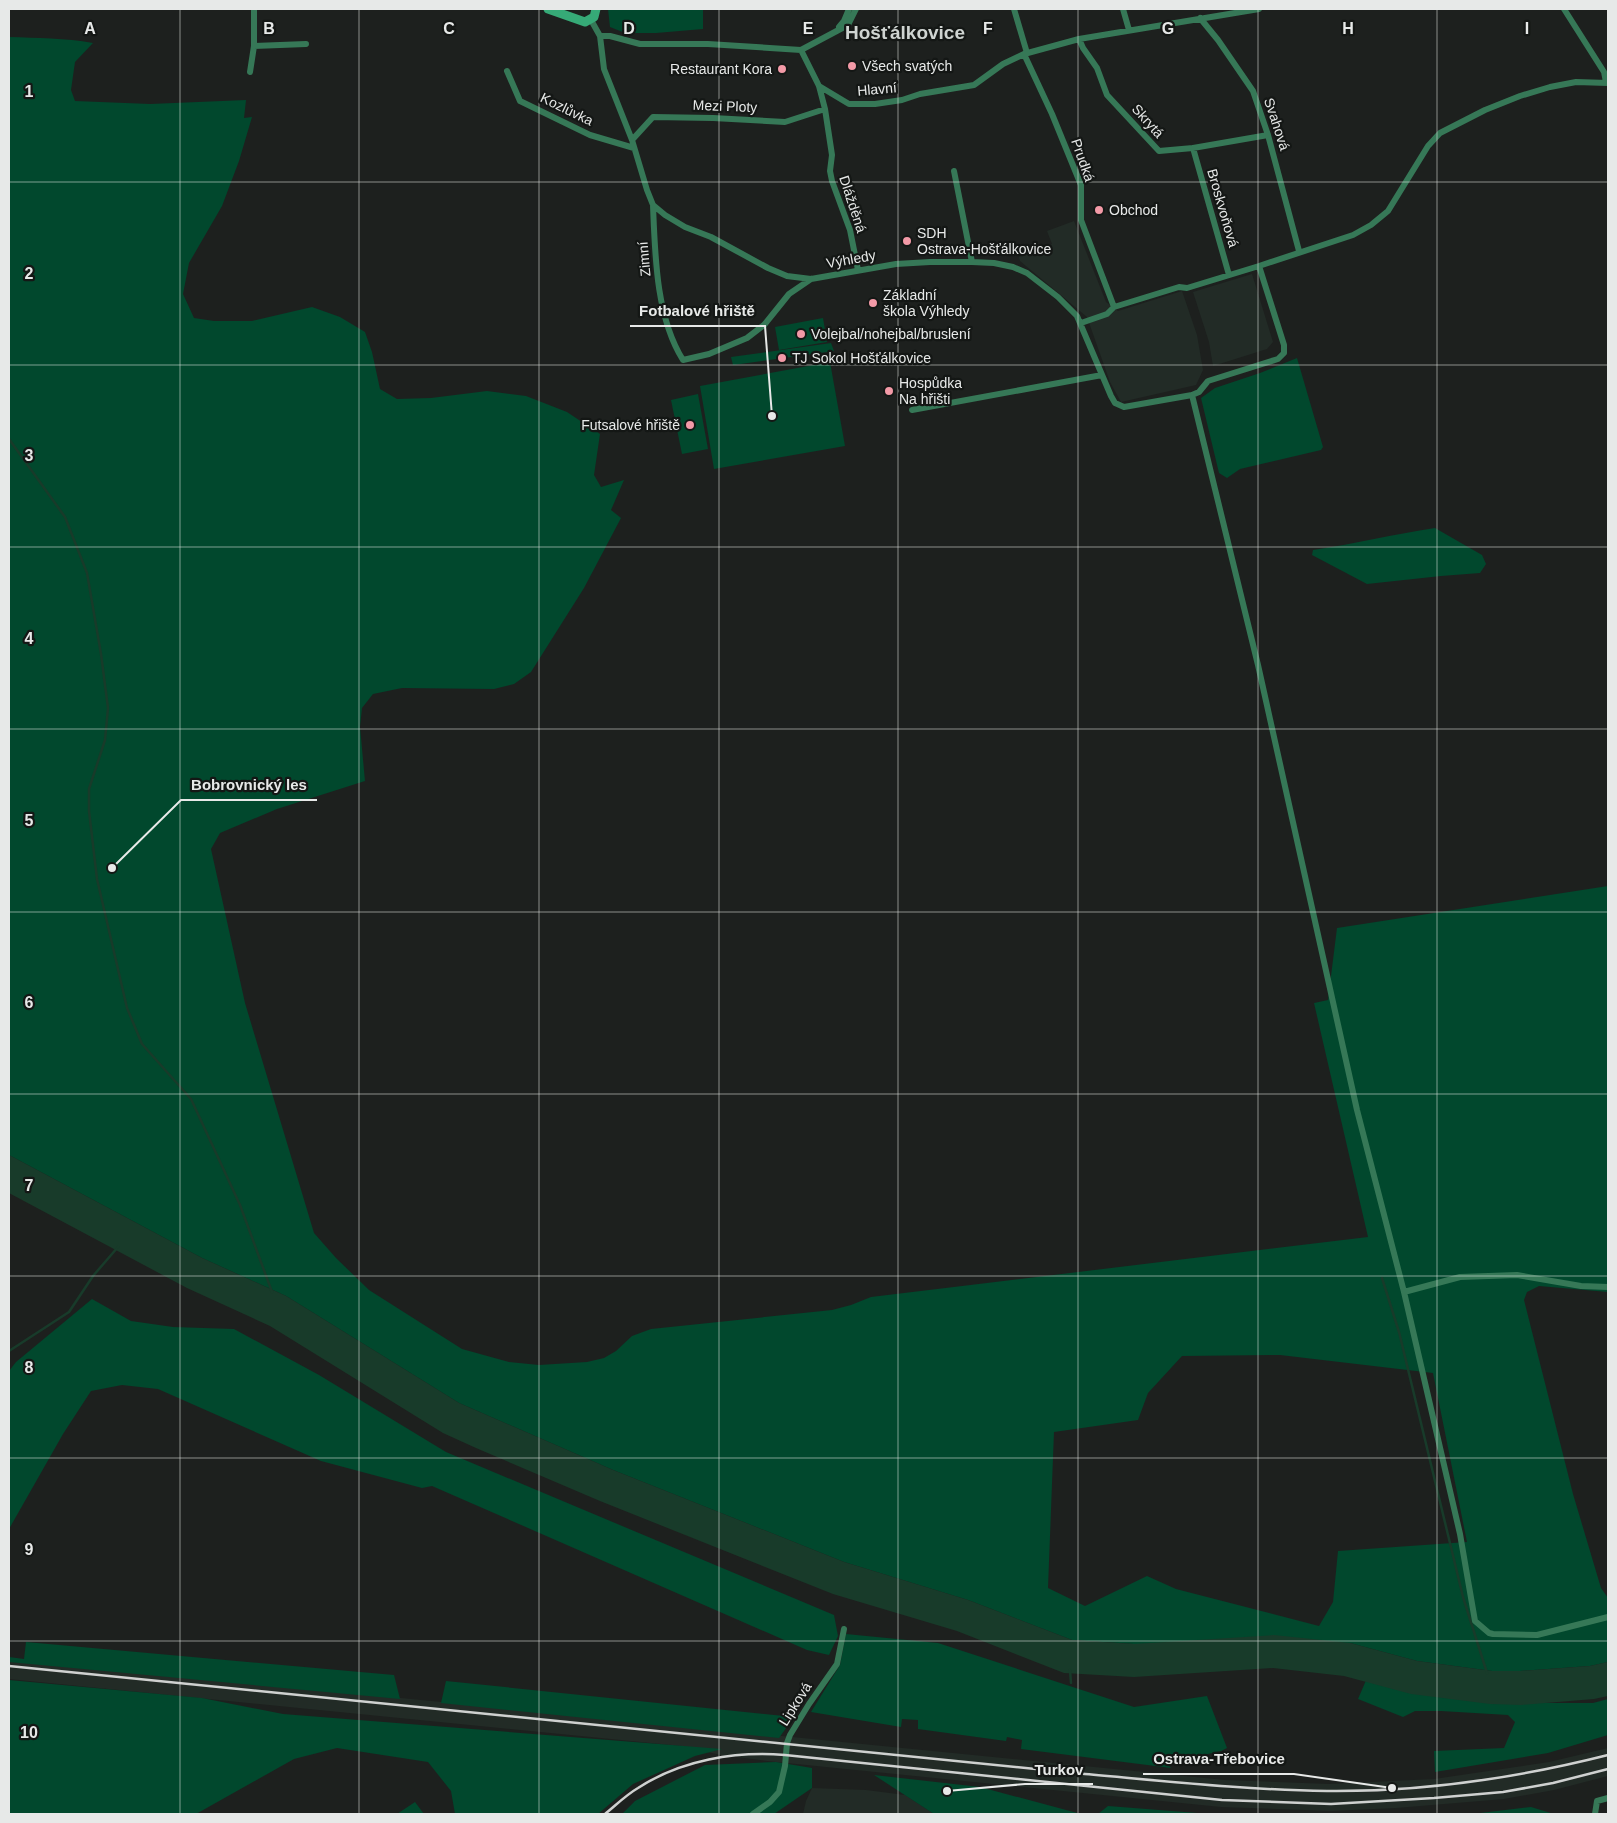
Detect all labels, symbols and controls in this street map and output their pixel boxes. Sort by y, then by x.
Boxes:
text: A [84,20,96,37]
text: B [263,20,275,37]
text: C [443,20,455,37]
text: D [623,20,635,37]
text: E [803,20,814,37]
text: F [983,20,993,37]
text: G [1162,20,1174,37]
text: H [1342,20,1354,37]
text: I [1525,20,1529,37]
district label: Hošťálkovice [845,22,965,43]
place label: Všech svatých [862,58,952,74]
marker: Všech svatých [846,60,858,72]
place label: Restaurant Kora [670,61,772,77]
marker: Restaurant Kora [776,63,788,75]
street label: Hlavní [857,79,898,99]
text: 1 [25,83,34,100]
street label: Kozlůvka [538,89,596,129]
street label: Svahová [1261,96,1293,153]
street label: Mezi Ploty [692,97,758,115]
street label: Skrytá [1129,101,1167,141]
street label: Prudká [1068,136,1098,184]
street label: Broskvoňová [1204,167,1242,249]
street label: Dlážděná [836,173,870,235]
place label: Obchod [1109,202,1158,218]
marker: Obchod [1093,204,1105,216]
place label: SDH Ostrava-Hošťálkovice [917,225,1052,257]
marker: SDH Ostrava-Hošťálkovice [901,235,913,247]
street label: Zimní [634,241,653,277]
street label: Výhledy [825,247,877,271]
text: 2 [25,265,34,282]
place label: Základní škola Výhledy [883,287,969,319]
callout: Fotbalové hřiště [630,296,765,326]
marker: Základní škola Výhledy [867,297,879,309]
text: Fotbalové hřiště [639,302,755,319]
place label: Volejbal/nohejbal/bruslení [811,326,971,342]
marker: Volejbal/nohejbal/bruslení [795,328,807,340]
place label: TJ Sokol Hošťálkovice [792,350,931,366]
marker: TJ Sokol Hošťálkovice [776,352,788,364]
place label: Hospůdka Na hřišti [899,375,962,407]
marker: Hospůdka Na hřišti [883,385,895,397]
place label: Futsalové hřiště [581,417,680,433]
marker: Futsalové hřiště [684,419,696,431]
text: 3 [25,447,34,464]
text: 4 [25,630,34,647]
callout: Bobrovnický les [181,770,317,800]
text: Bobrovnický les [191,776,307,793]
text: 5 [25,812,34,829]
text: 6 [25,994,34,1011]
text: 7 [25,1177,34,1194]
text: 8 [25,1359,34,1376]
text: 9 [25,1541,34,1558]
street label: Lipková [775,1679,815,1729]
text: 10 [20,1724,38,1741]
callout: Ostrava-Třebovice [1143,1744,1294,1774]
text: Ostrava-Třebovice [1153,1750,1285,1767]
callout: Turkov [1025,1754,1093,1784]
text: Turkov [1035,1761,1084,1778]

